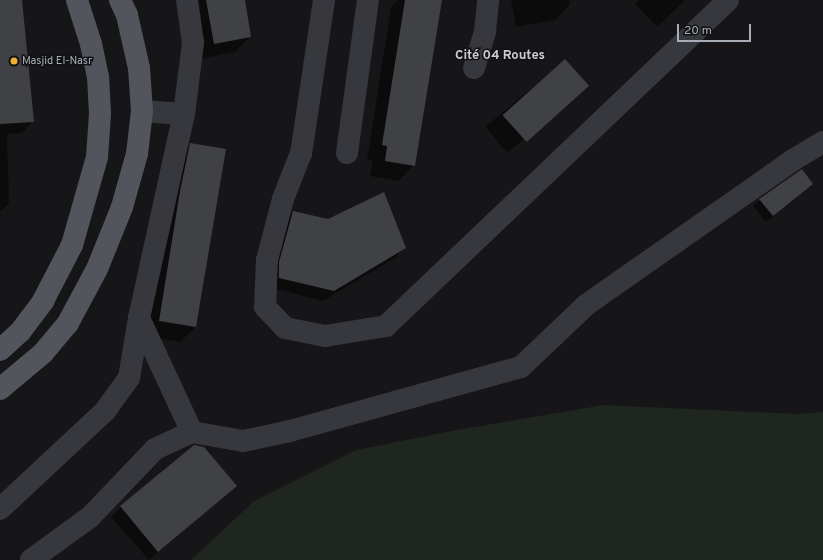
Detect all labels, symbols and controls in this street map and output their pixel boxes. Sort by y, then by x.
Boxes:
scale bar [679,16,753,42]
text: 20 m [684,23,712,39]
district label: Cité 04 Routes [455,48,545,64]
place label: Masjid El-Nasr [22,54,92,68]
marker: Masjid El-Nasr [9,56,19,66]

